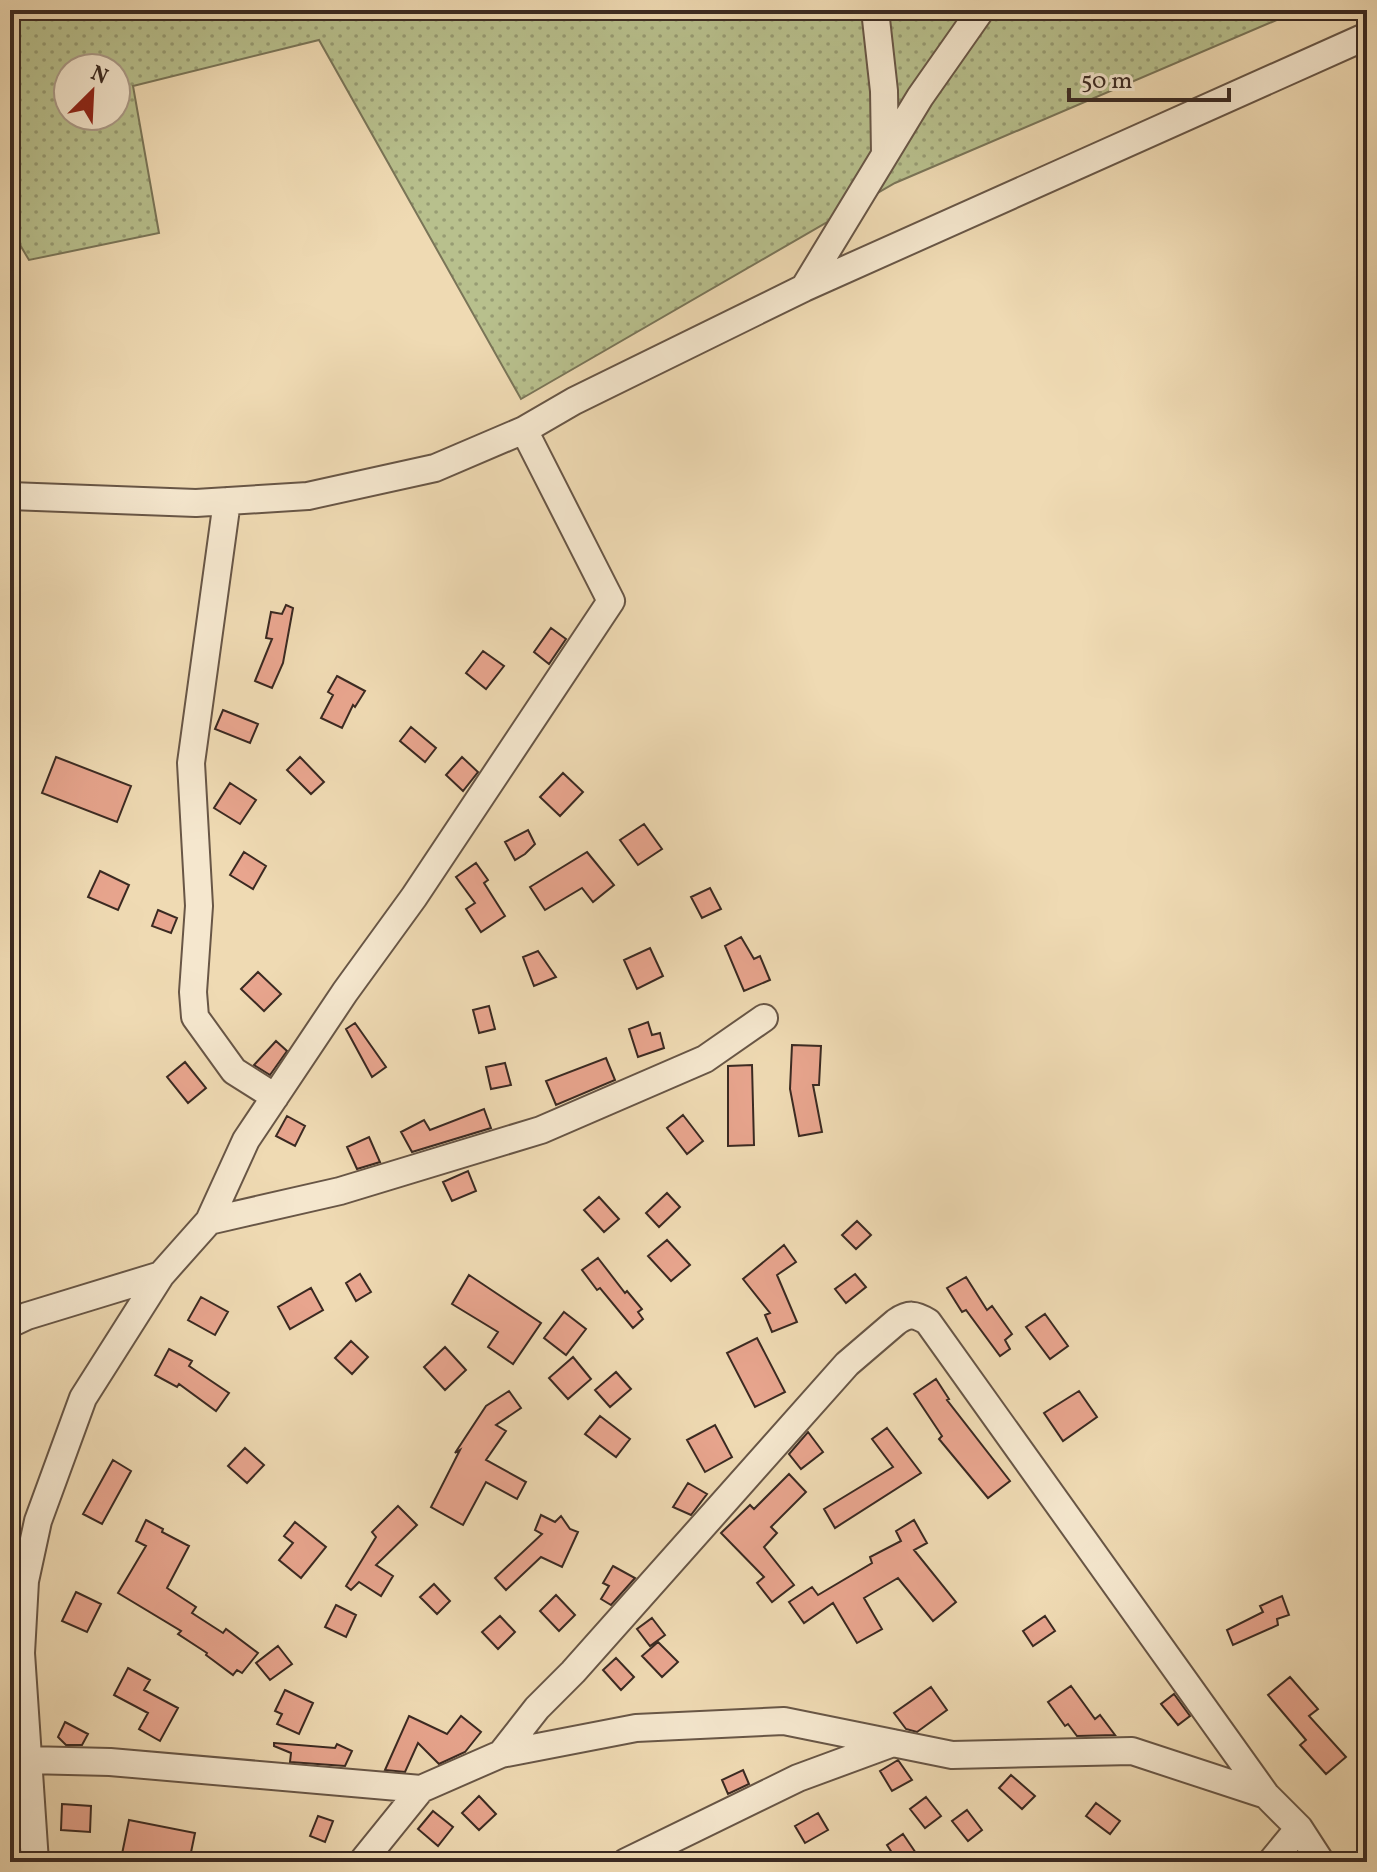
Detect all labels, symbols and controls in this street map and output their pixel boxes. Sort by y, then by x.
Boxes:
north arrow [52,52,132,132]
scale bar [1069,52,1229,102]
text: N [86,59,113,93]
text: 50 m [1081,65,1133,99]

